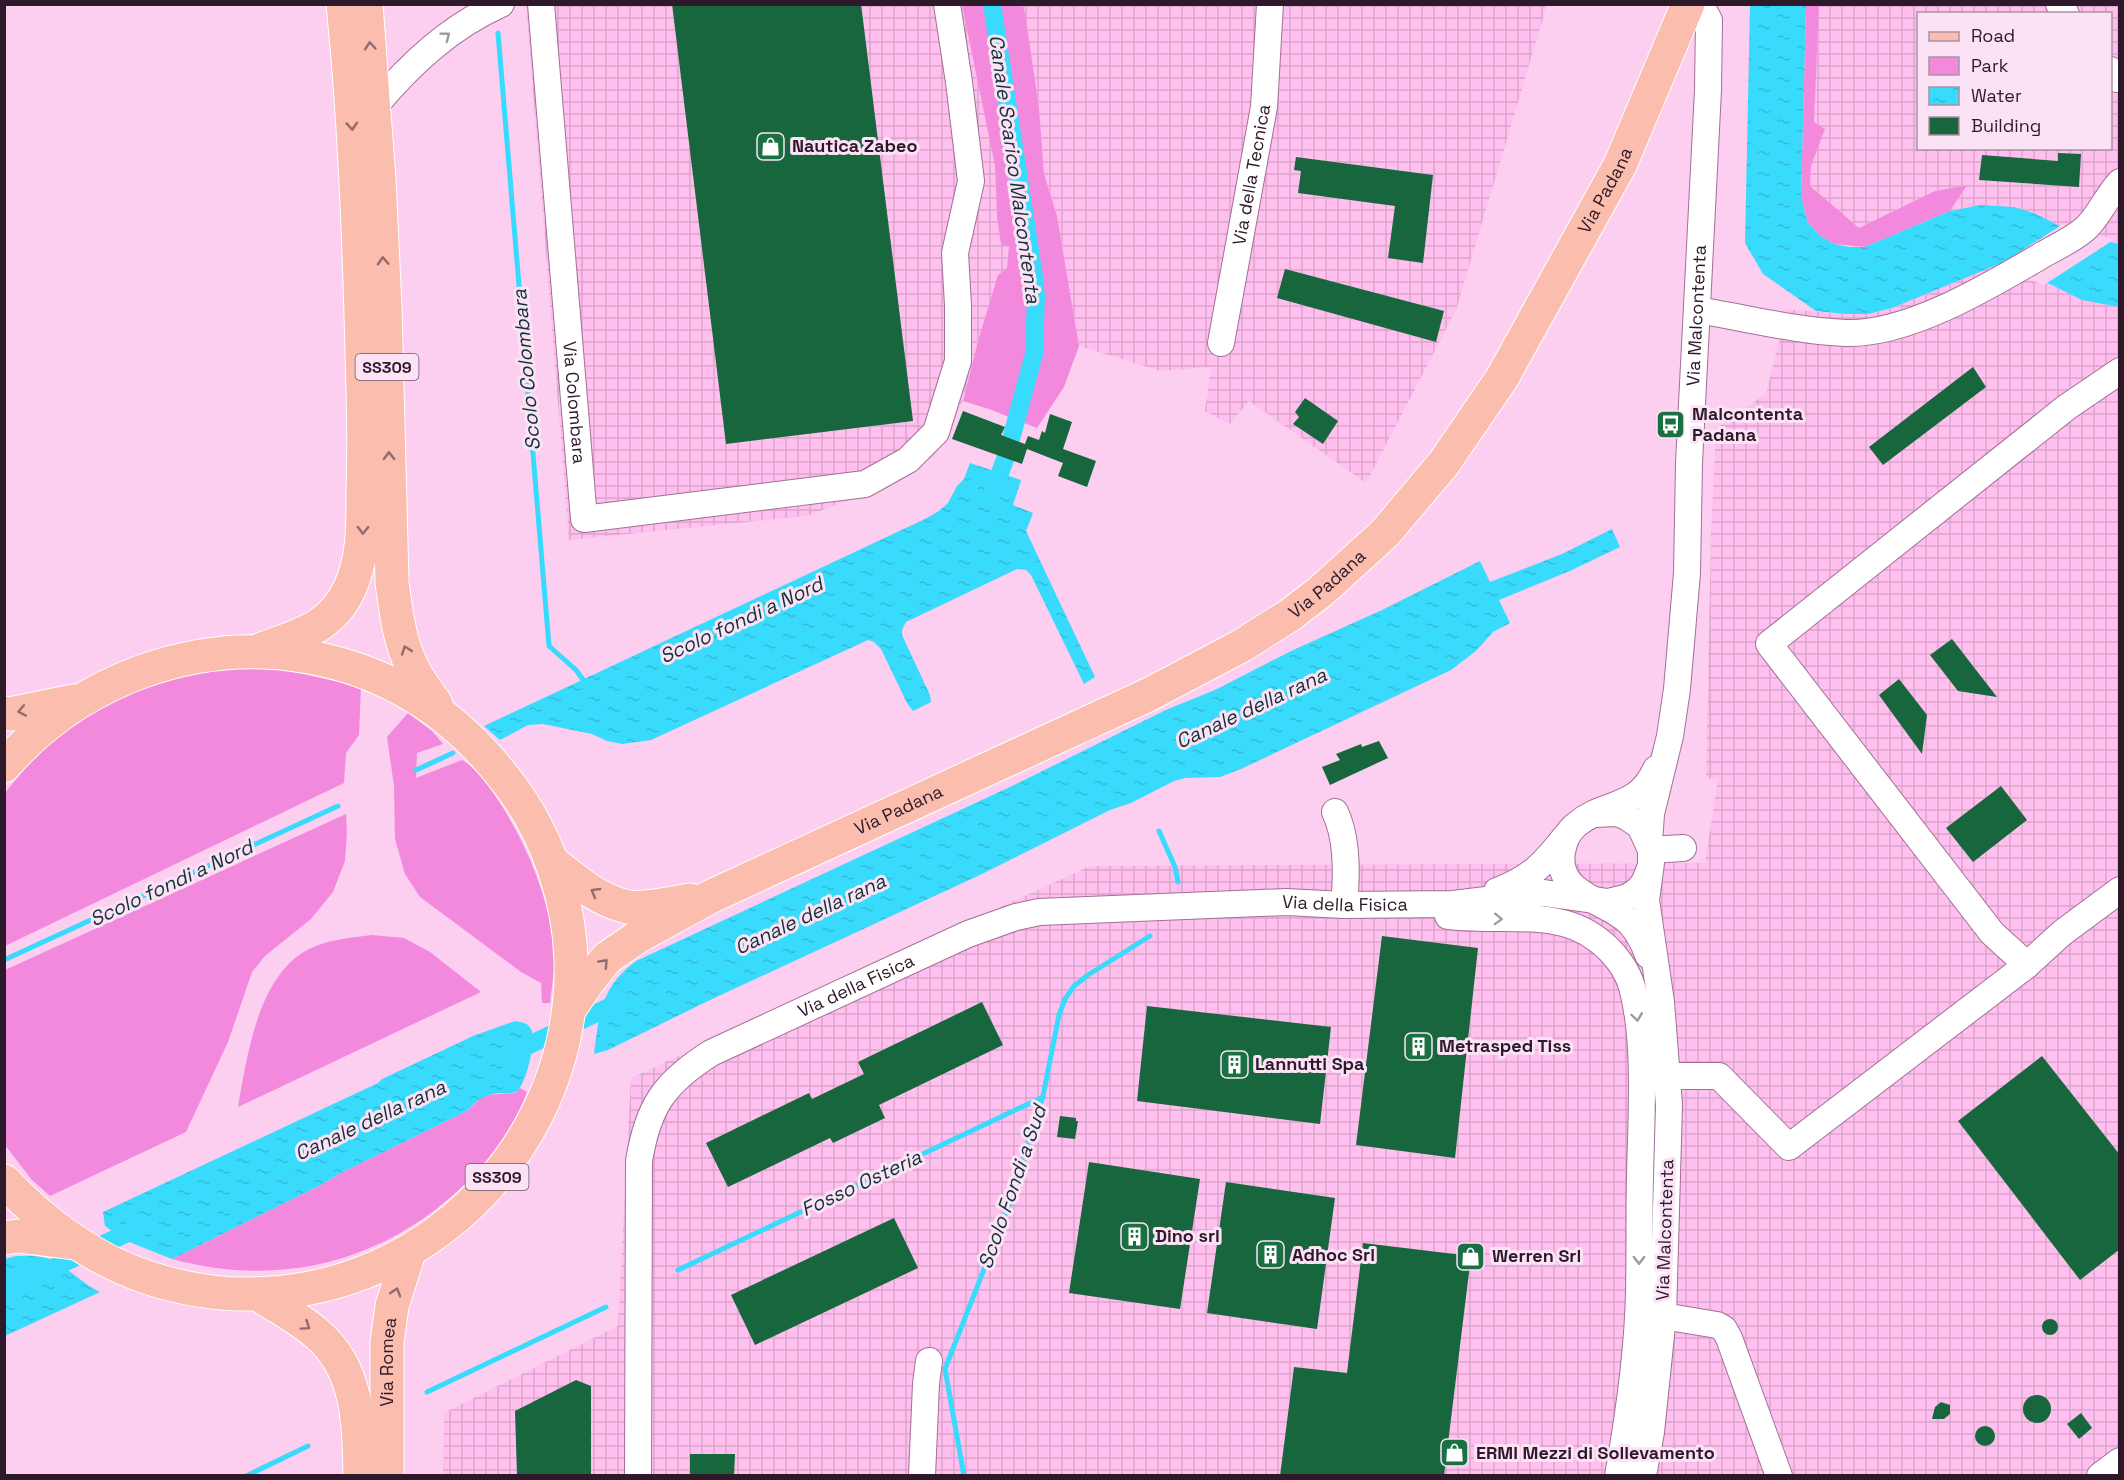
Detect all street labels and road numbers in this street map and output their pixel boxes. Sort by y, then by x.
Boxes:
street label: Via della Tecnica [1227,102,1275,247]
street label: Via Padana [1572,144,1637,237]
street label: Via Malcontenta [1681,244,1711,387]
street label: Via Colombara [558,340,591,465]
road number: SS309 [356,354,418,380]
street label: Via Padana [1283,544,1370,623]
street label: Via Padana [851,779,946,840]
street label: Via della Fisica [1281,890,1408,916]
street label: Via della Fisica [794,949,918,1022]
street label: Via Malcontenta [1651,1159,1678,1301]
road number: SS309 [466,1164,528,1190]
street label: Via Romea [375,1316,401,1407]

